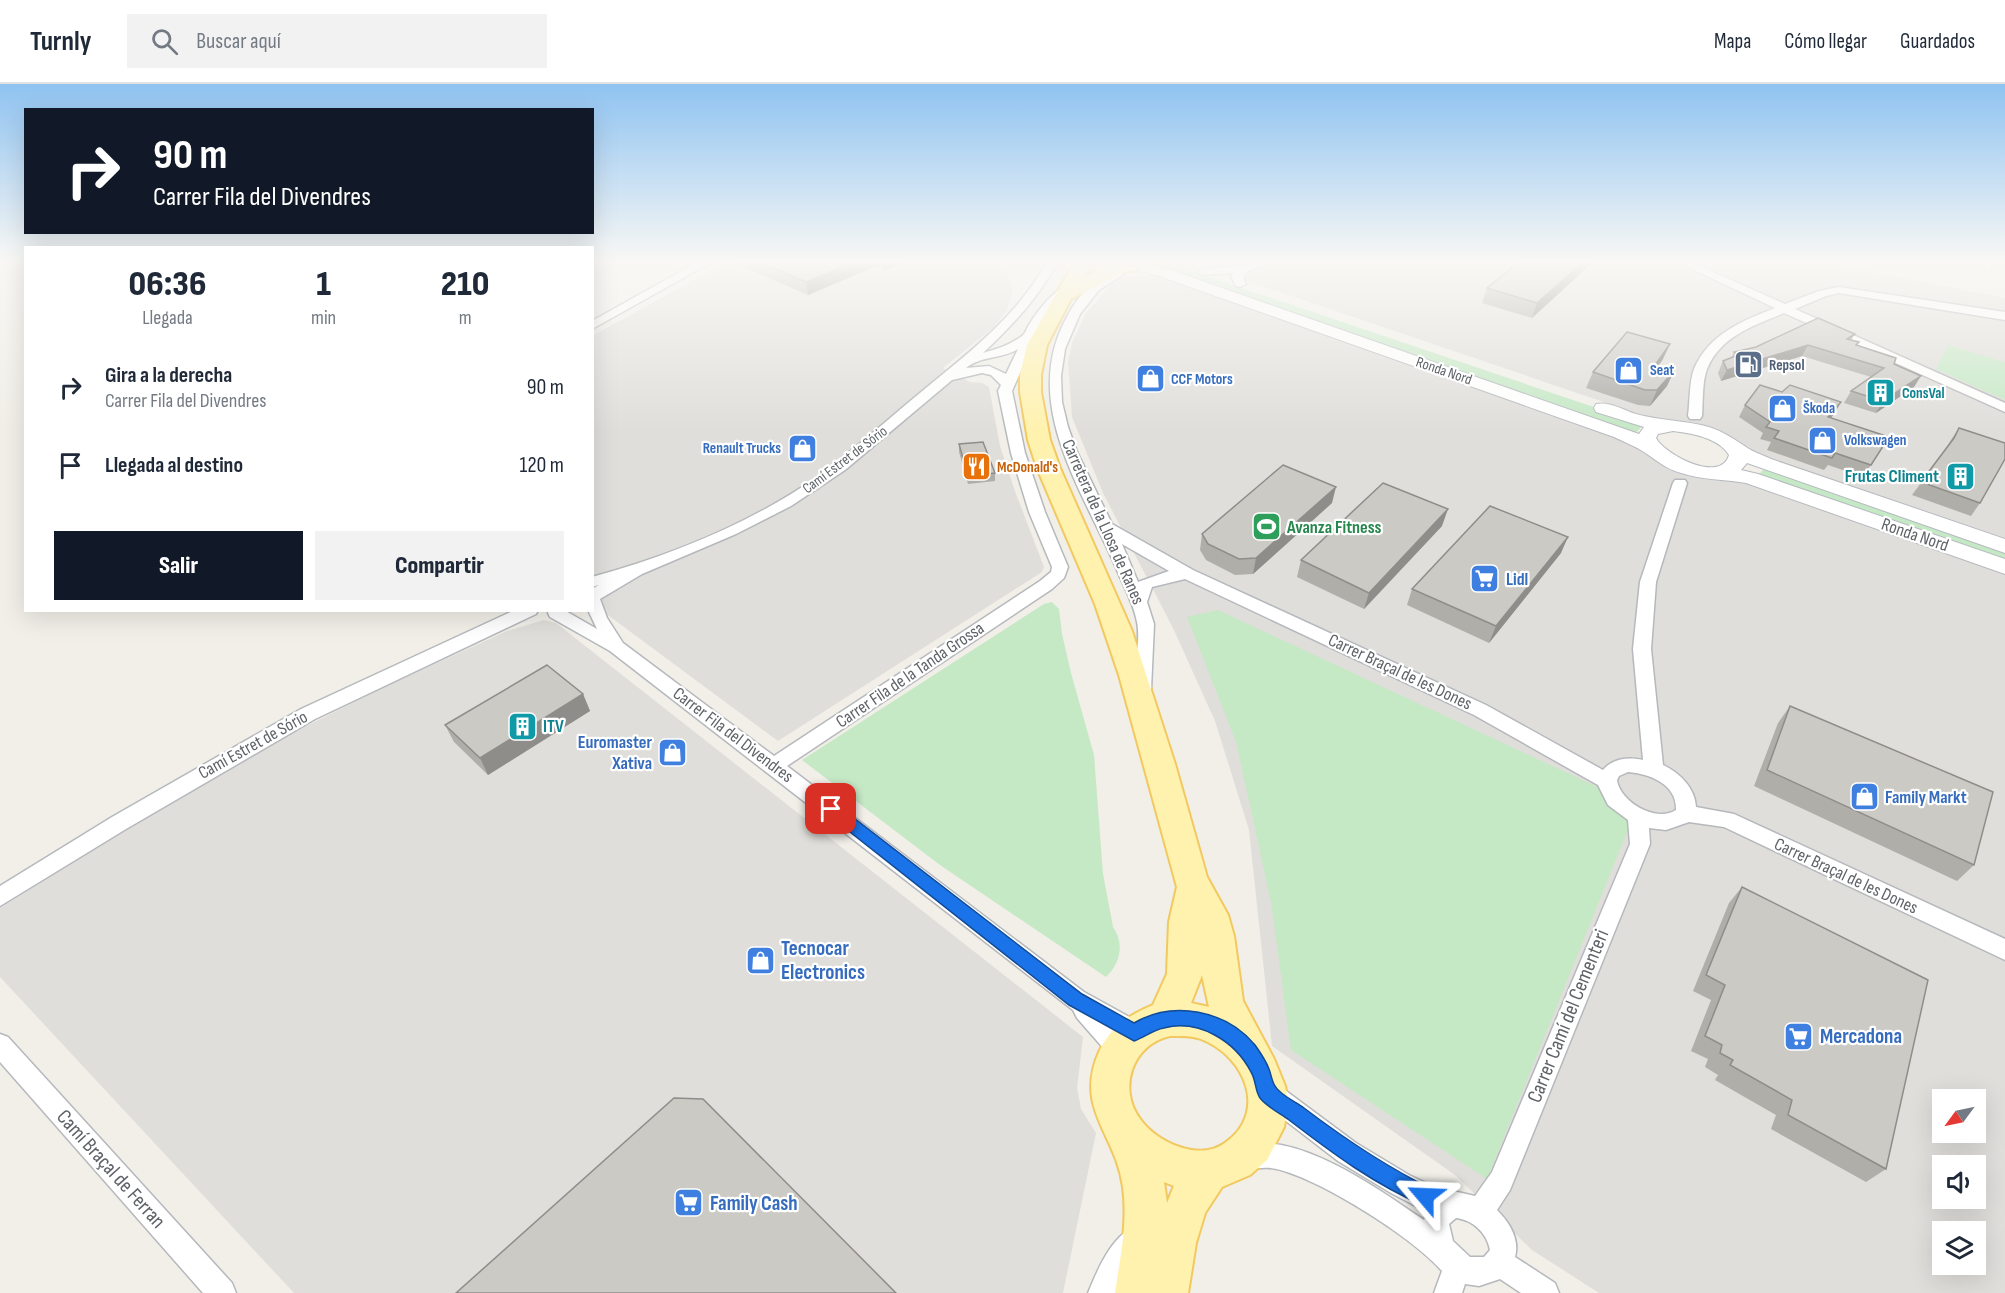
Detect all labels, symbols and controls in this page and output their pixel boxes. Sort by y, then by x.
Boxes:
search box [127,14,547,68]
text: Turnly [30,25,91,58]
icon: search [148,25,181,58]
text: Buscar aquí [196,28,281,55]
text: Mapa [1714,29,1751,54]
text: Cómo llegar [1784,29,1867,54]
text: Guardados [1900,29,1975,54]
text: 90 m [153,130,227,181]
icon: right [54,132,132,210]
text: Carrer Fila del Divendres [153,181,371,213]
text: 06:36 [129,263,206,306]
text: 1 [316,263,331,306]
text: 210 [441,263,489,306]
text: Llegada [142,306,193,330]
text: min [311,306,336,330]
text: m [459,306,472,330]
fuel station icon: Repsol [1732,349,1764,381]
street label: Ronda Nord [1413,353,1475,389]
shop icon: Seat [1613,354,1645,386]
place label: Repsol [1769,356,1804,375]
place label: Seat [1650,361,1674,380]
text: Gira a la derecha [105,362,232,389]
shop icon: CCF Motors [1134,363,1166,395]
place label: CCF Motors [1171,370,1233,389]
icon: right [54,371,87,404]
text: 90 m [527,374,564,401]
building icon: ConsVal [1865,377,1897,409]
place label: ConsVal [1902,384,1945,403]
text: Carrer Fila del Divendres [105,389,266,413]
shop icon: Škoda [1766,392,1798,424]
place label: Škoda [1803,399,1835,418]
street label: Camí Estret de Sório [799,422,891,498]
shop icon: Volkswagen [1807,424,1839,456]
place label: Volkswagen [1844,431,1907,450]
shop icon: Renault Trucks [786,432,818,464]
street label: Carretera de la Llosa de Ranes [1057,436,1149,608]
place label: Renault Trucks [703,439,781,458]
icon: arrive [54,449,87,482]
restaurant icon: McDonald's [960,451,992,483]
text: Llegada al destino [105,452,243,479]
text: 120 m [520,452,564,479]
place label: McDonald's [997,458,1058,477]
building icon: Frutas Climent [1944,460,1976,492]
place label: Frutas Climent [1845,466,1939,487]
sports icon: Avanza Fitness [1250,511,1282,543]
street label: Ronda Nord [1879,514,1951,556]
place label: Avanza Fitness [1286,517,1382,538]
button: Salir [54,531,303,600]
button: Compartir [315,531,564,600]
supermarket icon: Lidl [1469,563,1501,595]
place label: Lidl [1506,569,1528,590]
street label: Carrer Fila de la Tanda Grossa [832,618,988,732]
street label: Carrer Braçal de les Dones [1325,630,1475,714]
street label: Carrer Fila del Divendres [669,683,797,787]
street label: Camí Estret de Sório [195,706,311,784]
building icon: ITV [506,710,538,742]
place label: ITV [543,716,564,737]
place label: Euromaster Xativa [578,732,652,774]
shop icon: Euromaster Xativa [657,736,689,768]
shop icon: Family Markt [1848,781,1880,813]
pin [805,783,856,834]
place label: Family Markt [1885,787,1967,808]
icon: arrive [814,792,847,825]
street label: Carrer Braçal de les Dones [1771,834,1921,918]
street label: Carrer Camí del Cementeri [1522,926,1614,1106]
place label: Tecnocar Electronics [781,936,865,985]
shop icon: Tecnocar Electronics [744,944,776,976]
supermarket icon: Mercadona [1783,1020,1815,1052]
place label: Mercadona [1820,1024,1902,1049]
north arrow [1932,1089,1986,1143]
map controls [1932,1089,1986,1275]
street label: Camí Braçal de Ferran [51,1105,171,1233]
button: sound [1932,1155,1986,1209]
position arrow [1393,1164,1457,1228]
supermarket icon: Family Cash [673,1187,705,1219]
place label: Family Cash [710,1191,798,1216]
button: layers [1932,1221,1986,1275]

